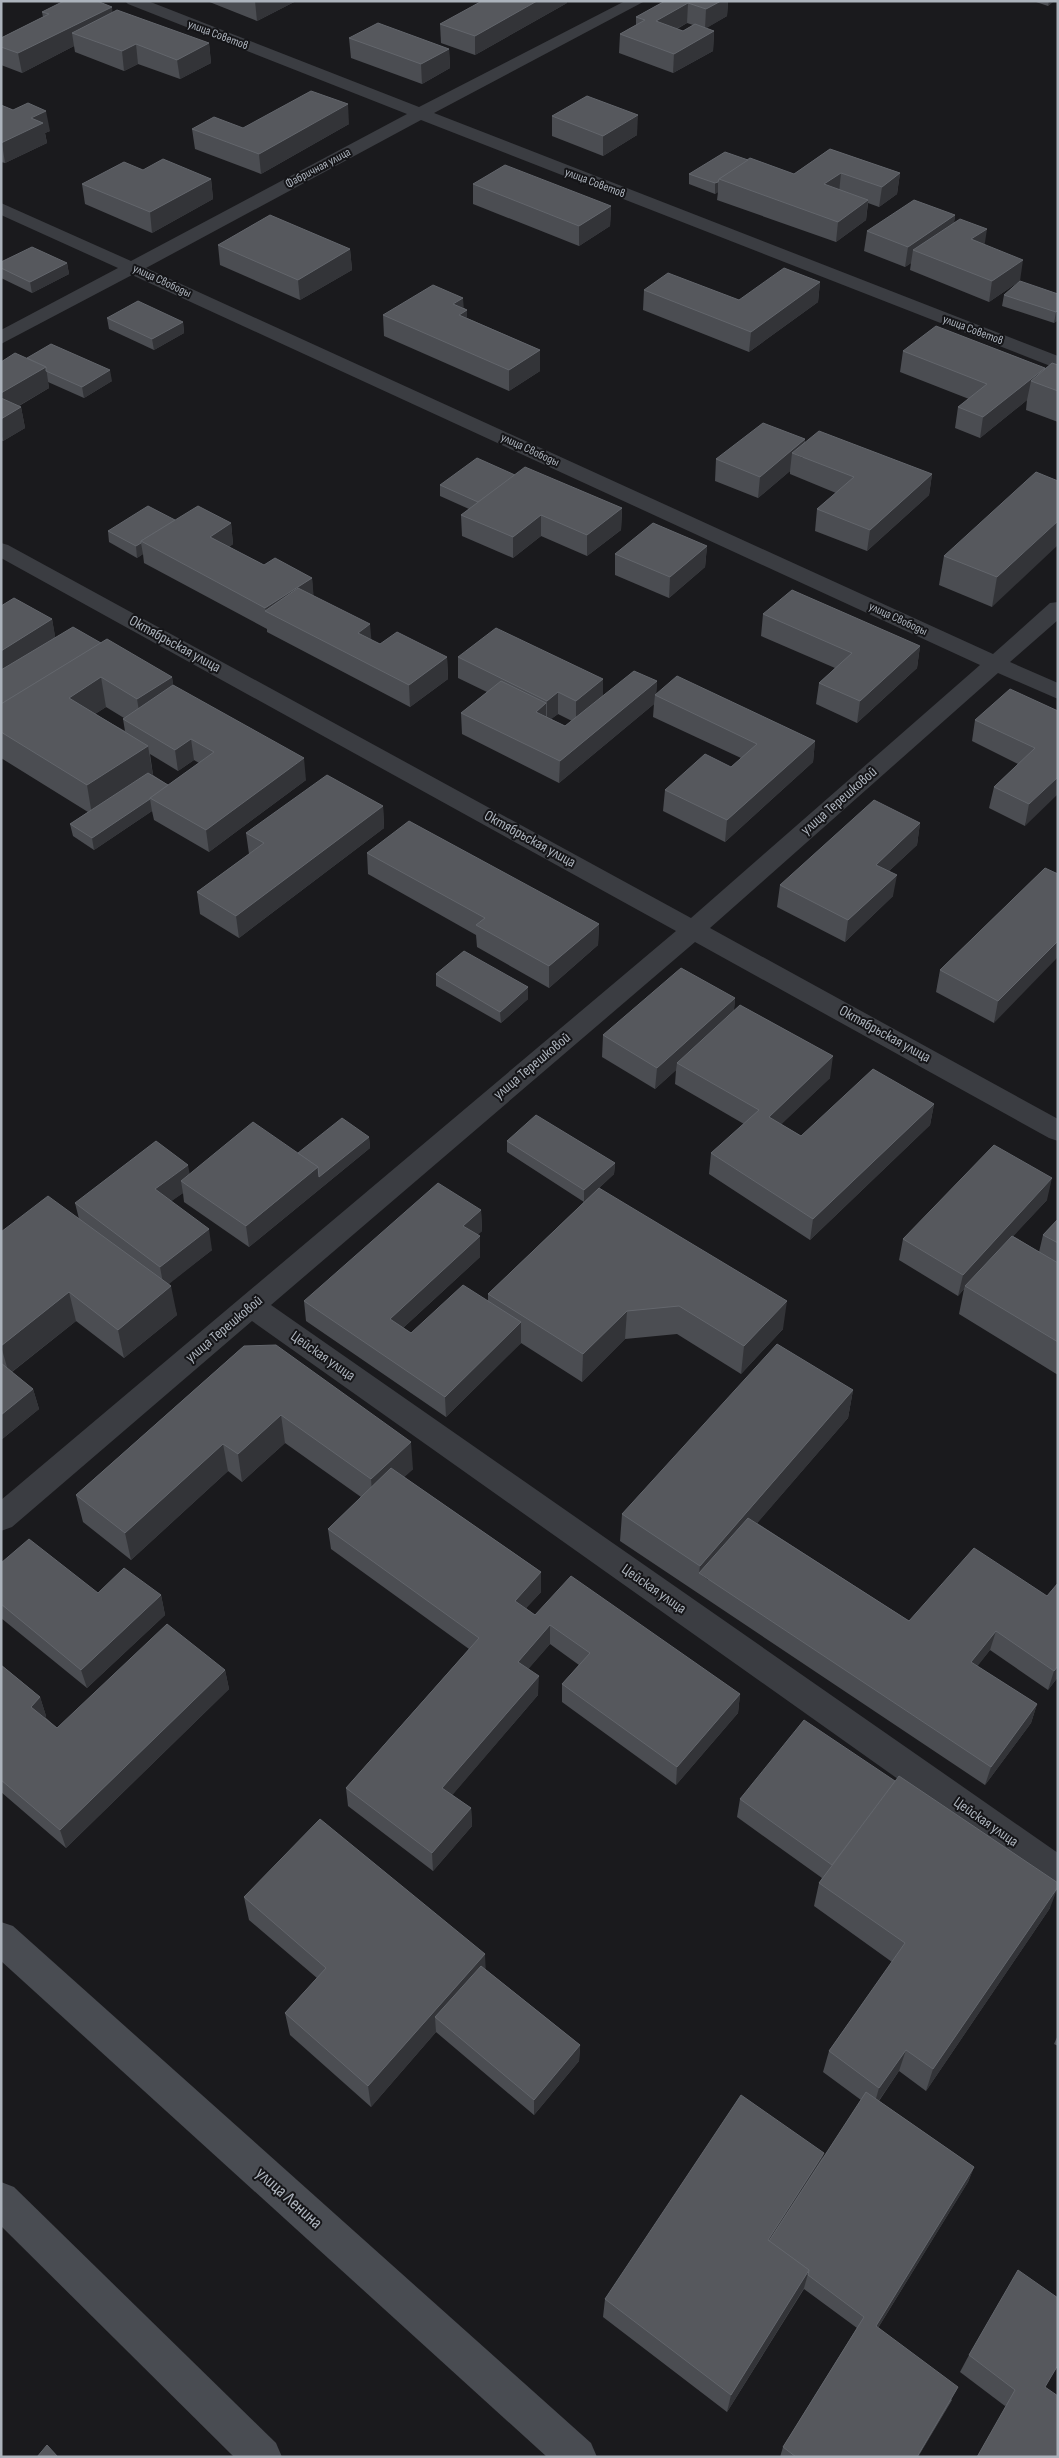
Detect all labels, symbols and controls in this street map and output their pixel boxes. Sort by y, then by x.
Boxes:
street label: улица Советов [186,17,250,53]
street label: Фабричная улица [283,144,353,191]
street label: улица Советов [563,165,627,201]
street label: улица Свободы [130,261,194,301]
street label: улица Советов [941,312,1005,348]
street label: улица Свободы [498,430,562,470]
street label: улица Свободы [866,599,930,639]
street label: Октябрьская улица [126,611,224,677]
street label: улица Терешковой [797,763,881,839]
street label: Октябрьская улица [481,806,579,872]
street label: Октябрьская улица [836,1001,934,1067]
street label: улица Терешковой [490,1028,574,1104]
street label: улица Терешковой [182,1291,266,1367]
street label: Цейская улица [287,1327,359,1385]
street label: Цейская улица [618,1560,690,1618]
street label: Цейская улица [950,1793,1022,1851]
street label: улица Ленина [251,2163,327,2233]

